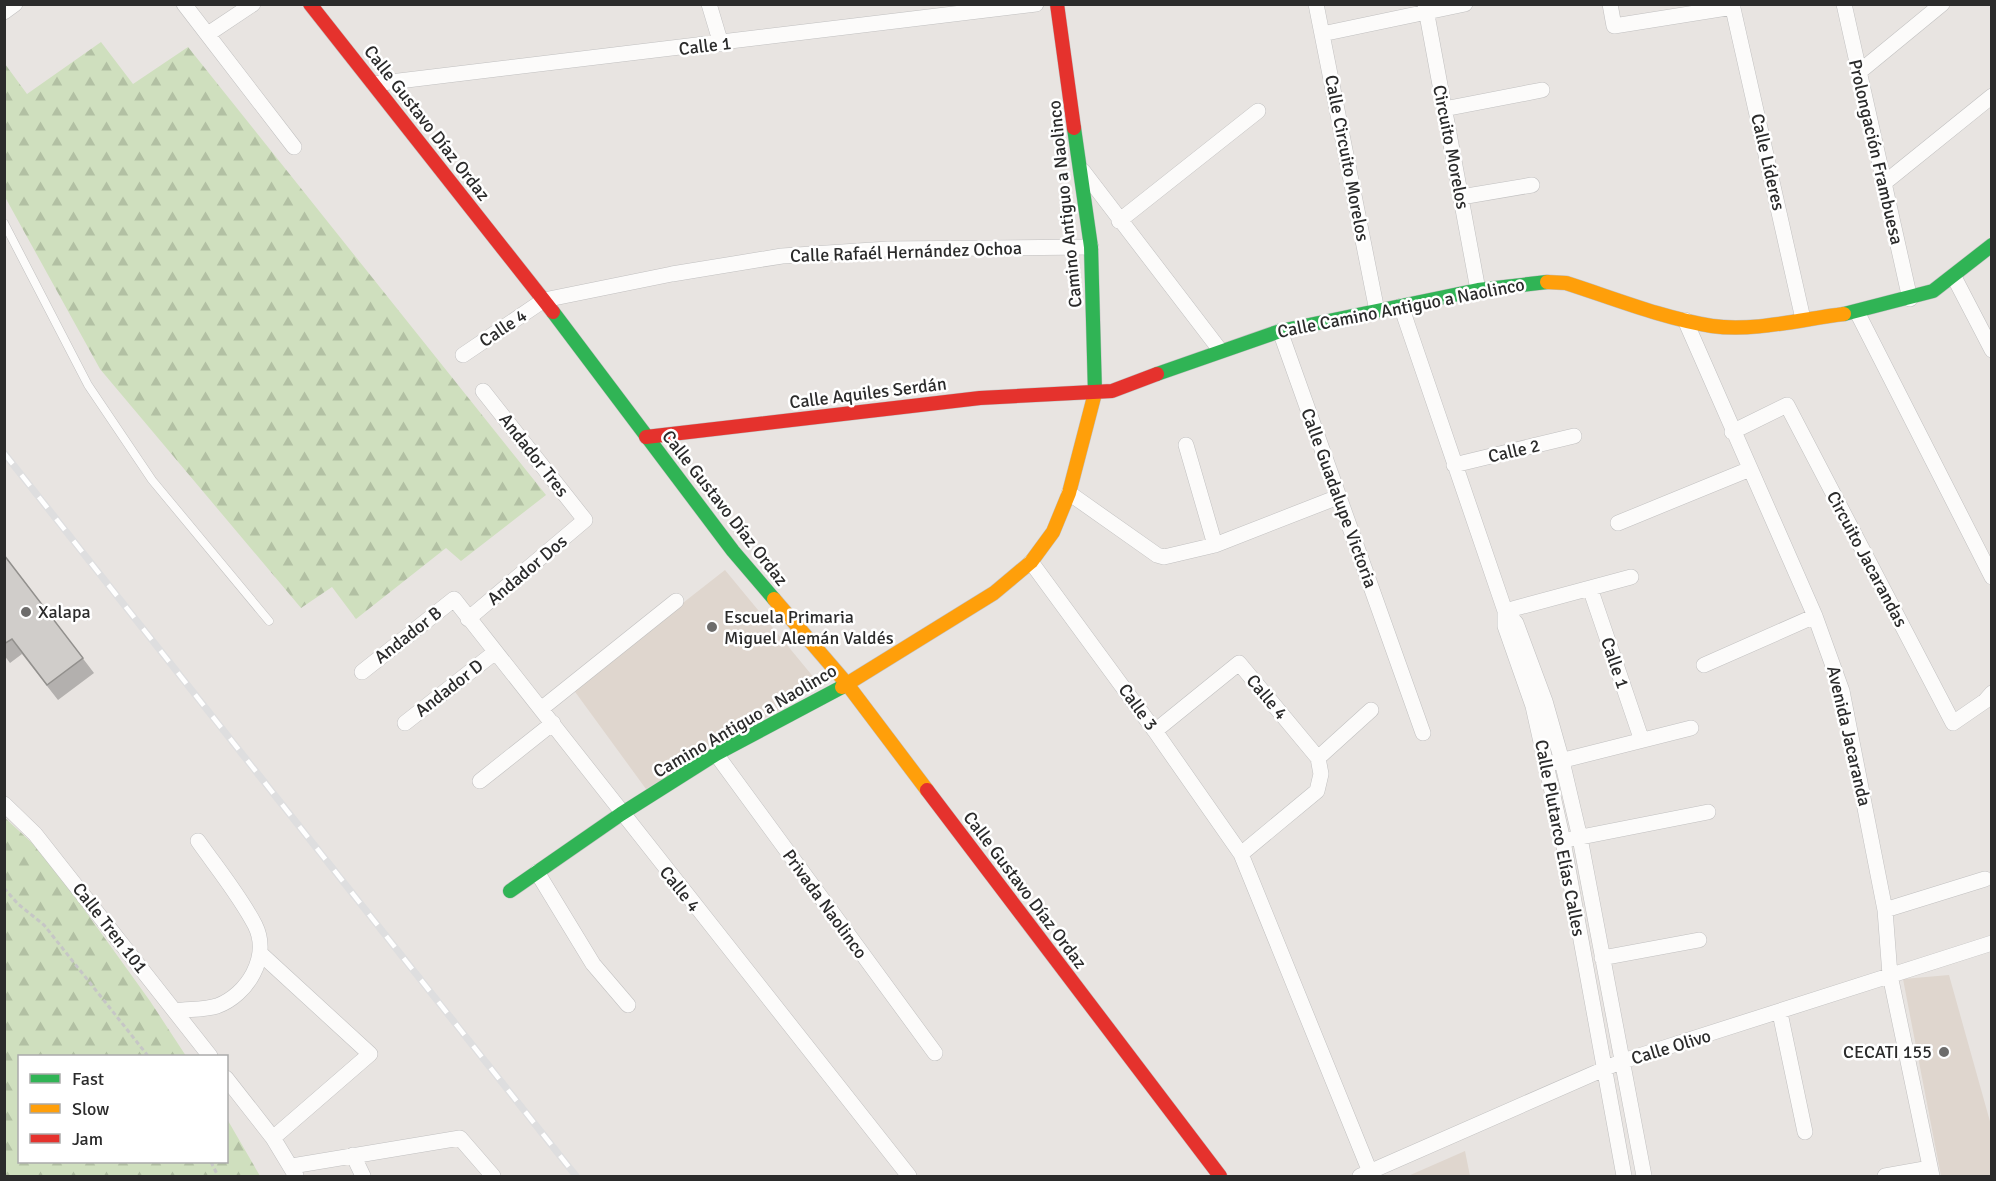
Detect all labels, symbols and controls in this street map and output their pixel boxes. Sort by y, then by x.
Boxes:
street label: Calle 1 [677,32,733,60]
street label: Calle Gustavo Díaz Ordaz [359,41,495,205]
street label: Prolongación Frambuesa [1844,57,1908,247]
street label: Calle Circuito Morelos [1320,73,1374,243]
street label: Circuito Morelos [1428,83,1474,211]
street label: Camino Antiguo a Naolinco [1043,99,1087,309]
street label: Calle Líderes [1746,111,1790,213]
street label: Calle Rafaél Hernández Ochoa [790,237,1022,267]
street label: Calle Camino Antiguo a Naolinco [1275,273,1527,343]
street label: Calle 4 [475,304,531,352]
street label: Calle Aquiles Serdán [788,372,948,414]
street label: Calle Guadalupe Victoria [1296,405,1382,591]
street label: Andador Tres [495,409,574,501]
street label: Calle Gustavo Díaz Ordaz [657,426,793,590]
street label: Calle 2 [1486,434,1542,468]
street label: Circuito Jacarandas [1822,487,1912,631]
street label: Andador Dos [482,530,572,610]
place label: Xalapa [38,601,91,623]
street label: Andador B [370,602,446,668]
marker: Xalapa [19,605,33,619]
place label: Escuela Primaria Miguel Alemán Valdés [724,606,894,649]
marker: Escuela Primaria Miguel Alemán Valdés [705,620,719,634]
street label: Calle 1 [1596,634,1634,692]
street label: Andador D [410,655,488,721]
street label: Camino Antiguo a Naolinco [649,659,841,783]
street label: Avenida Jacaranda [1822,664,1876,808]
street label: Calle 4 [1242,670,1293,724]
street label: Calle 3 [1114,679,1162,735]
street label: Calle Plutarco Elías Calles [1530,738,1590,938]
street label: Calle Gustavo Díaz Ordaz [959,807,1091,973]
street label: Privada Naolinco [778,845,872,963]
street label: Calle 4 [655,862,705,917]
street label: Calle Tren 101 [68,878,152,978]
street label: Calle Olivo [1629,1024,1713,1070]
place label: CECATI 155 [1843,1041,1932,1063]
marker: CECATI 155 [1937,1045,1951,1059]
legend [18,1055,228,1163]
text: Fast [72,1068,104,1090]
text: Slow [72,1098,109,1120]
text: Jam [72,1128,103,1150]

